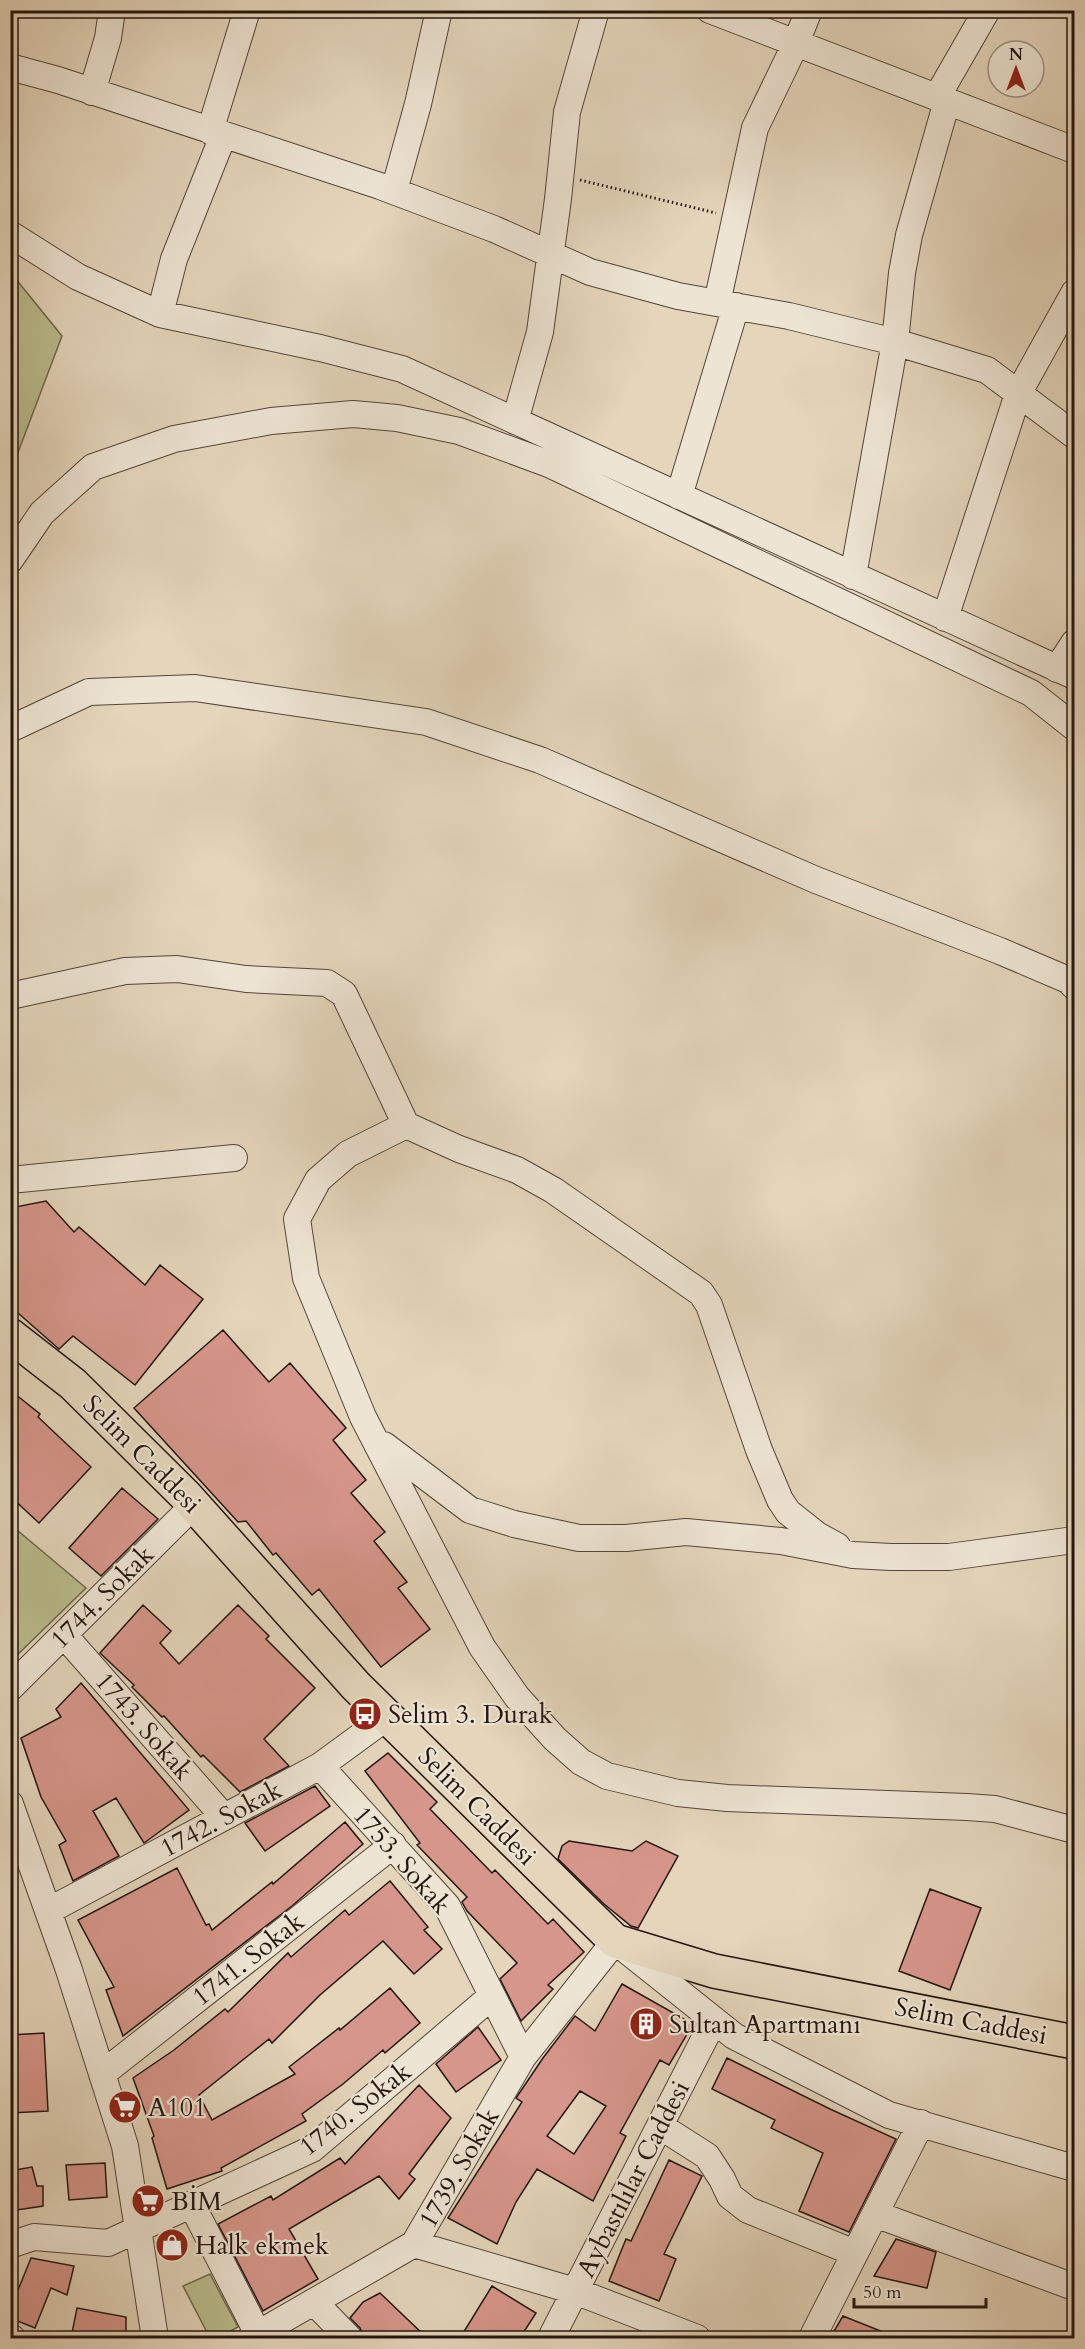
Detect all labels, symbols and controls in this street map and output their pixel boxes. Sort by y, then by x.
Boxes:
north arrow [986,39,1046,99]
text: N [1009,44,1023,66]
street label: Selim Caddesi [75,1387,209,1521]
street label: 1744. Sokak [43,1538,161,1656]
street label: 1743. Sokak [87,1664,201,1788]
bus stop icon: Selim 3. Durak [347,1696,383,1732]
place label: Selim 3. Durak [388,1697,553,1732]
street label: Selim Caddesi [410,1739,544,1873]
street label: 1742. Sokak [154,1772,288,1866]
street label: 1753. Sokak [345,1798,459,1922]
street label: 1741. Sokak [185,1904,311,2014]
street label: Selim Caddesi [892,1989,1050,2053]
building icon: Sultan Apartmanı [628,2006,664,2042]
place label: Sultan Apartmanı [669,2007,861,2042]
street label: 1740. Sokak [292,2054,418,2164]
street label: Aybastılılar Caddesi [568,2075,698,2283]
supermarket icon: A101 [107,2089,143,2125]
place label: A101 [148,2090,206,2125]
street label: 1739. Sokak [411,2102,507,2234]
supermarket icon: BİM [130,2183,166,2219]
place label: BİM [171,2184,222,2219]
shop icon: Halk ekmek [154,2227,190,2263]
place label: Halk ekmek [195,2228,329,2263]
scale bar [854,2271,986,2309]
text: 50 m [863,2280,902,2305]

